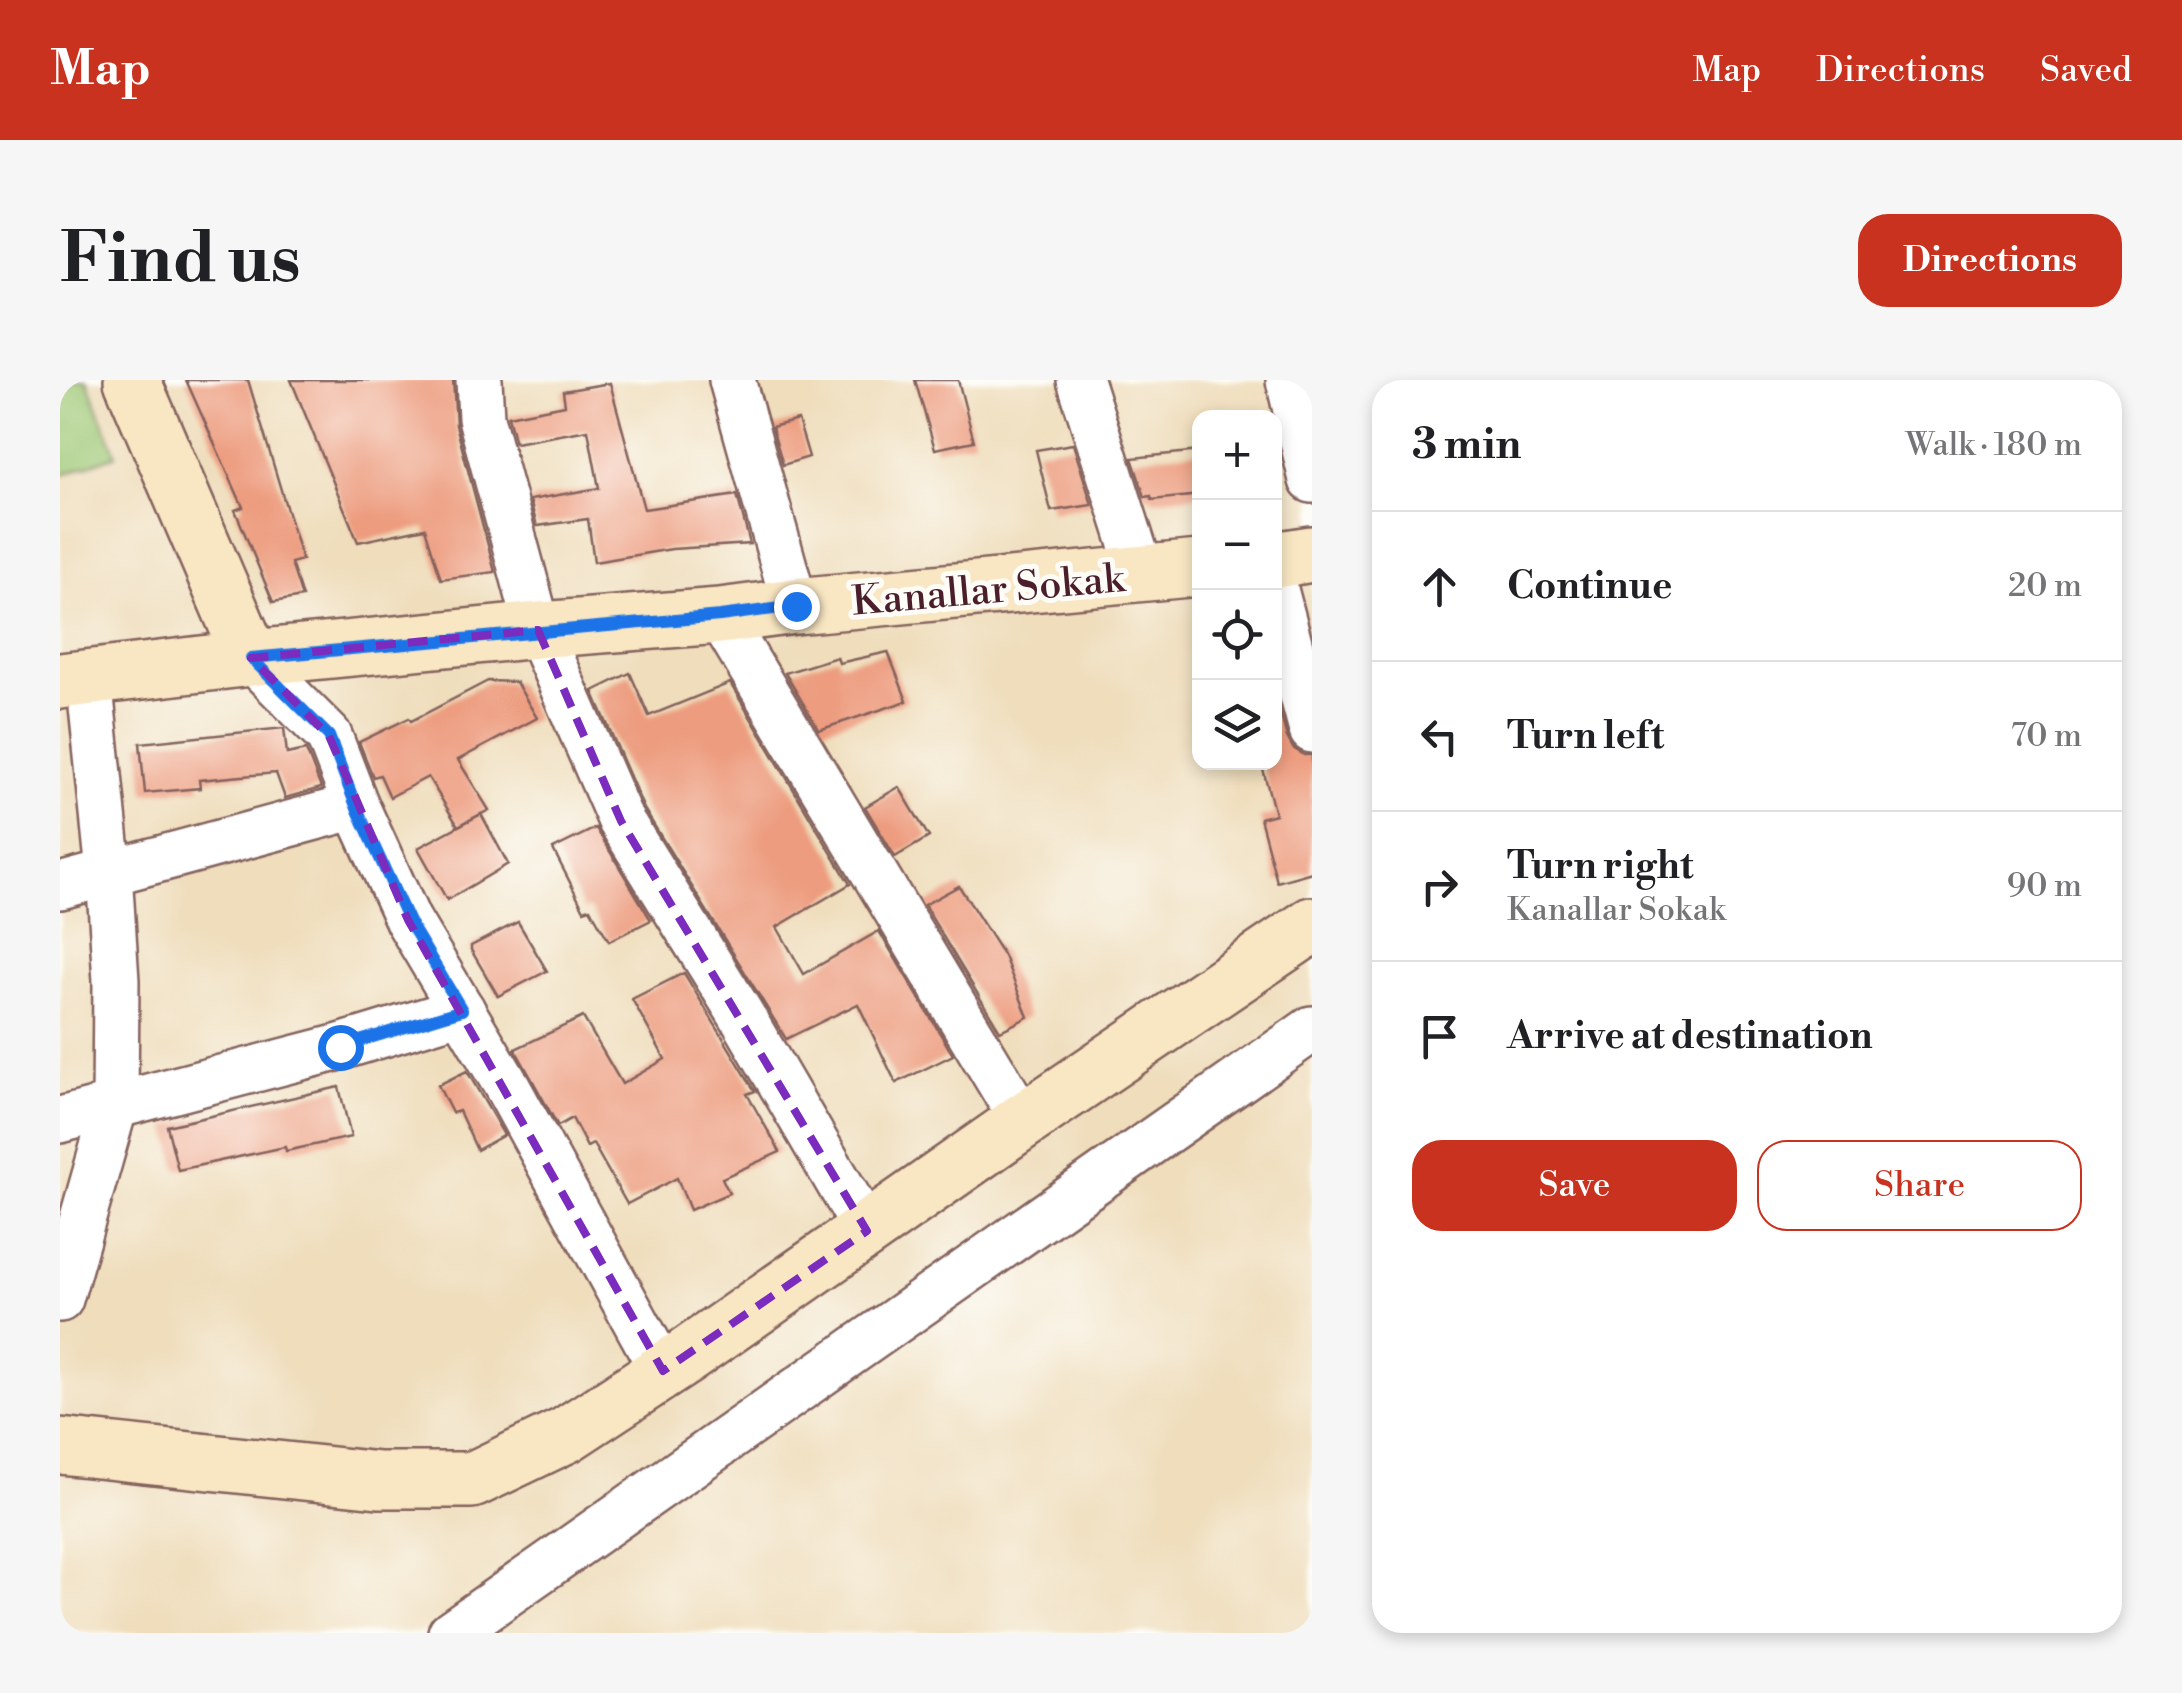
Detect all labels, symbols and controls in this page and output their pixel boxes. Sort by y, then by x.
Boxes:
text: Map [50,40,151,100]
text: Map [1692,49,1761,92]
text: Directions [1816,49,1985,92]
text: Saved [2040,49,2132,92]
button: Directions [1858,214,2122,307]
text: Find us [60,216,301,304]
map controls [1192,410,1282,770]
button: + [1192,410,1282,500]
text: 3 min [1412,419,1521,472]
text: Walk · 180 m [1906,425,2082,465]
button: − [1192,500,1282,590]
street label: Kanallar Sokak [850,554,1129,628]
icon: ahead [1412,559,1467,614]
text: Continue [1507,563,1672,610]
text: 20 m [2008,566,2082,606]
route end [774,584,820,630]
button: locate [1192,590,1282,680]
button: layers [1192,680,1282,770]
icon: left [1412,709,1467,764]
text: Turn left [1507,713,1664,760]
text: 70 m [2011,716,2082,756]
text: Turn right [1507,843,1693,890]
icon: right [1412,859,1467,914]
text: 90 m [2007,866,2082,906]
text: Kanallar Sokak [1507,890,1726,930]
icon: arrive [1412,1009,1467,1064]
text: Arrive at destination [1507,1013,1873,1060]
route start [318,1025,364,1071]
button: Save [1412,1140,1737,1231]
button: Share [1757,1140,2082,1231]

